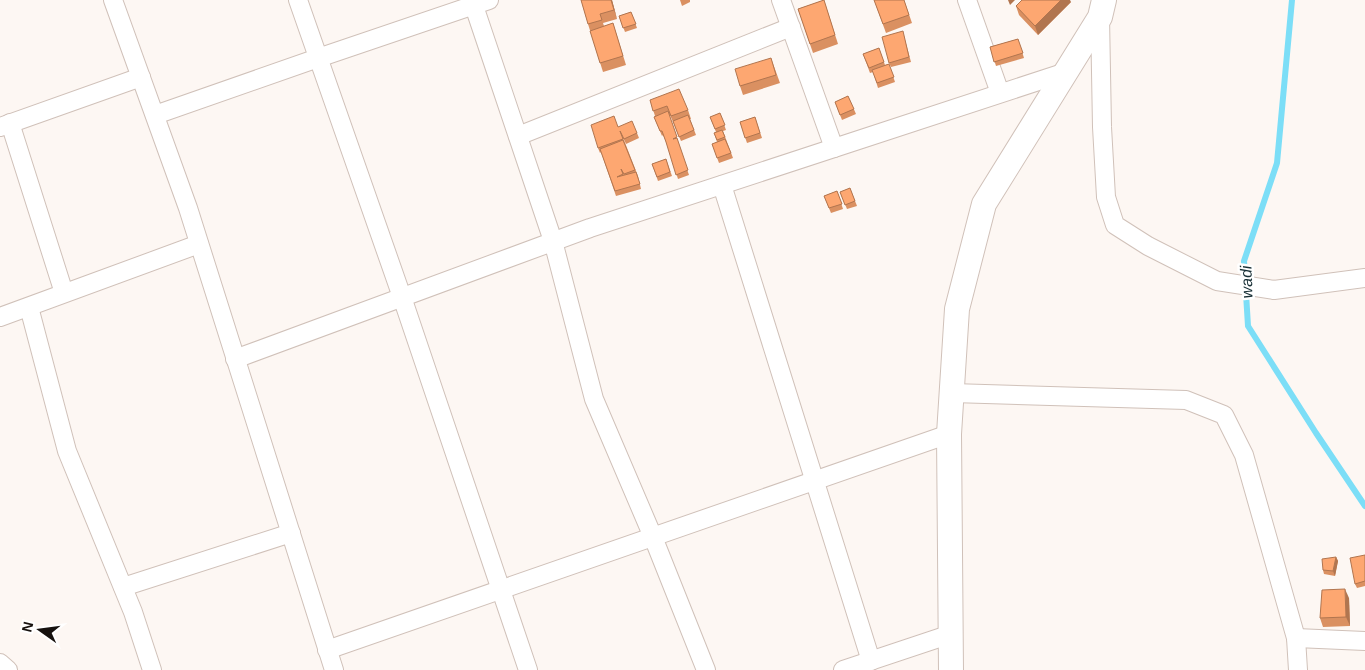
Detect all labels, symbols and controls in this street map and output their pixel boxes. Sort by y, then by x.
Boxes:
water label: wadi [1237,265,1256,299]
north arrow [15,605,65,655]
text: N [18,620,36,634]

